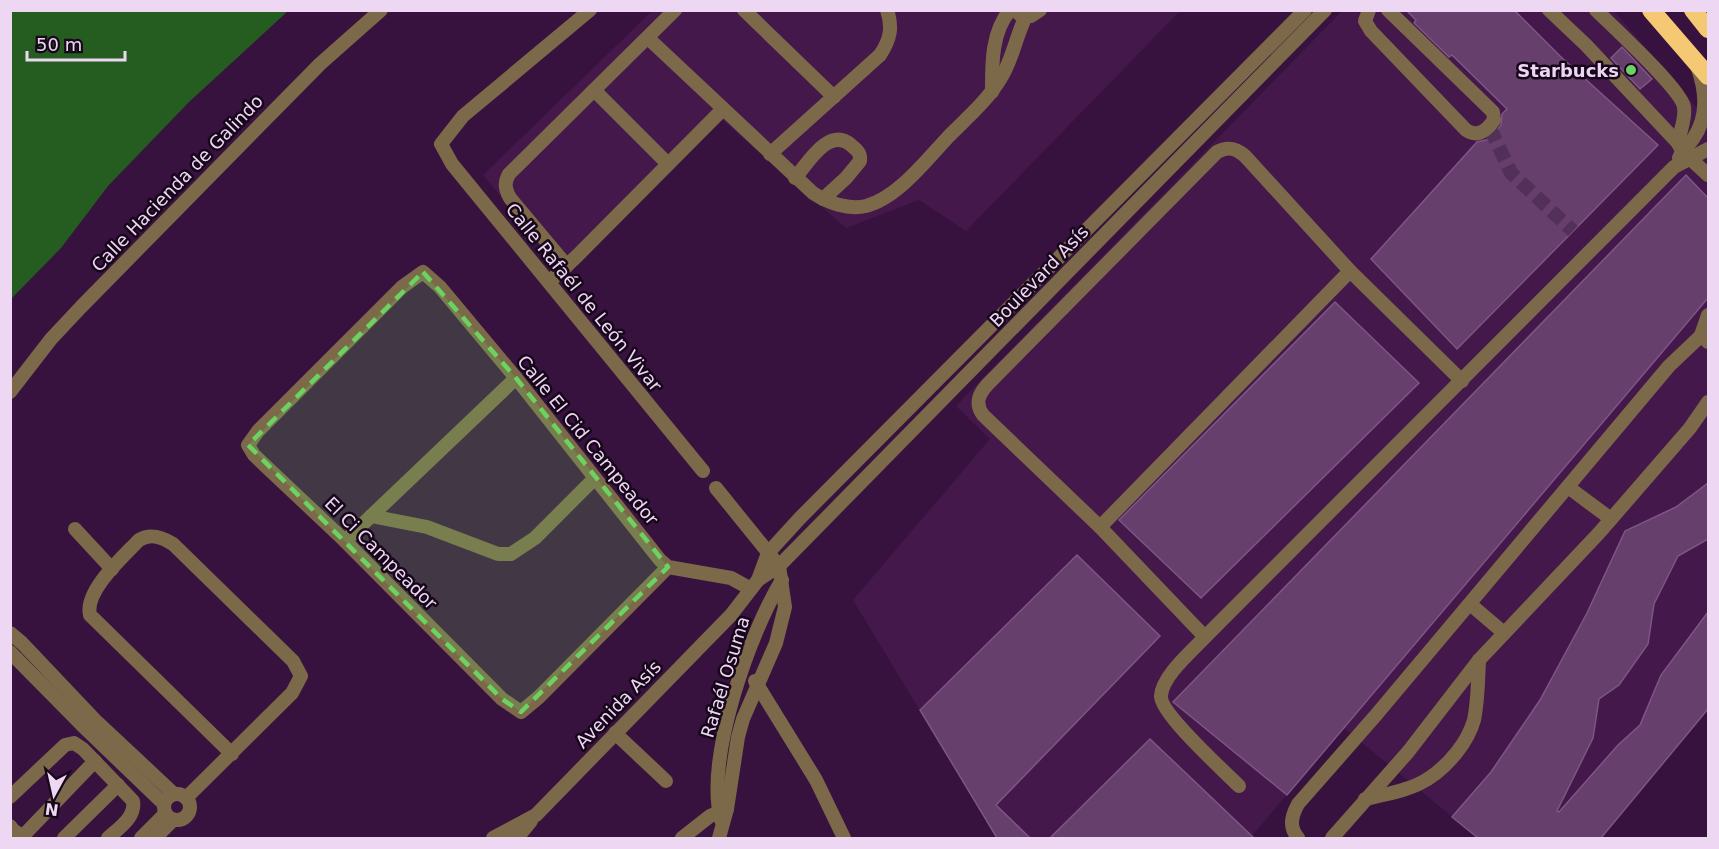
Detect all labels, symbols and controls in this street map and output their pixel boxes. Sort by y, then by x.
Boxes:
scale bar [27,24,124,62]
text: 50 m [36,34,82,55]
place label: Starbucks [1517,60,1619,81]
marker: Starbucks [1624,63,1638,77]
street label: Calle Hacienda de Galindo [87,90,267,276]
street label: Calle Rafaél de León Vivar [502,199,667,396]
street label: Boulevard Asís [985,221,1093,331]
street label: Calle El Cid Campeador [513,351,663,529]
street label: El Ci Campeador [321,493,442,614]
street label: Rafaél Osuma [697,614,753,740]
street label: Avenida Asís [571,656,665,752]
north arrow [24,765,84,825]
text: N [44,799,60,820]

